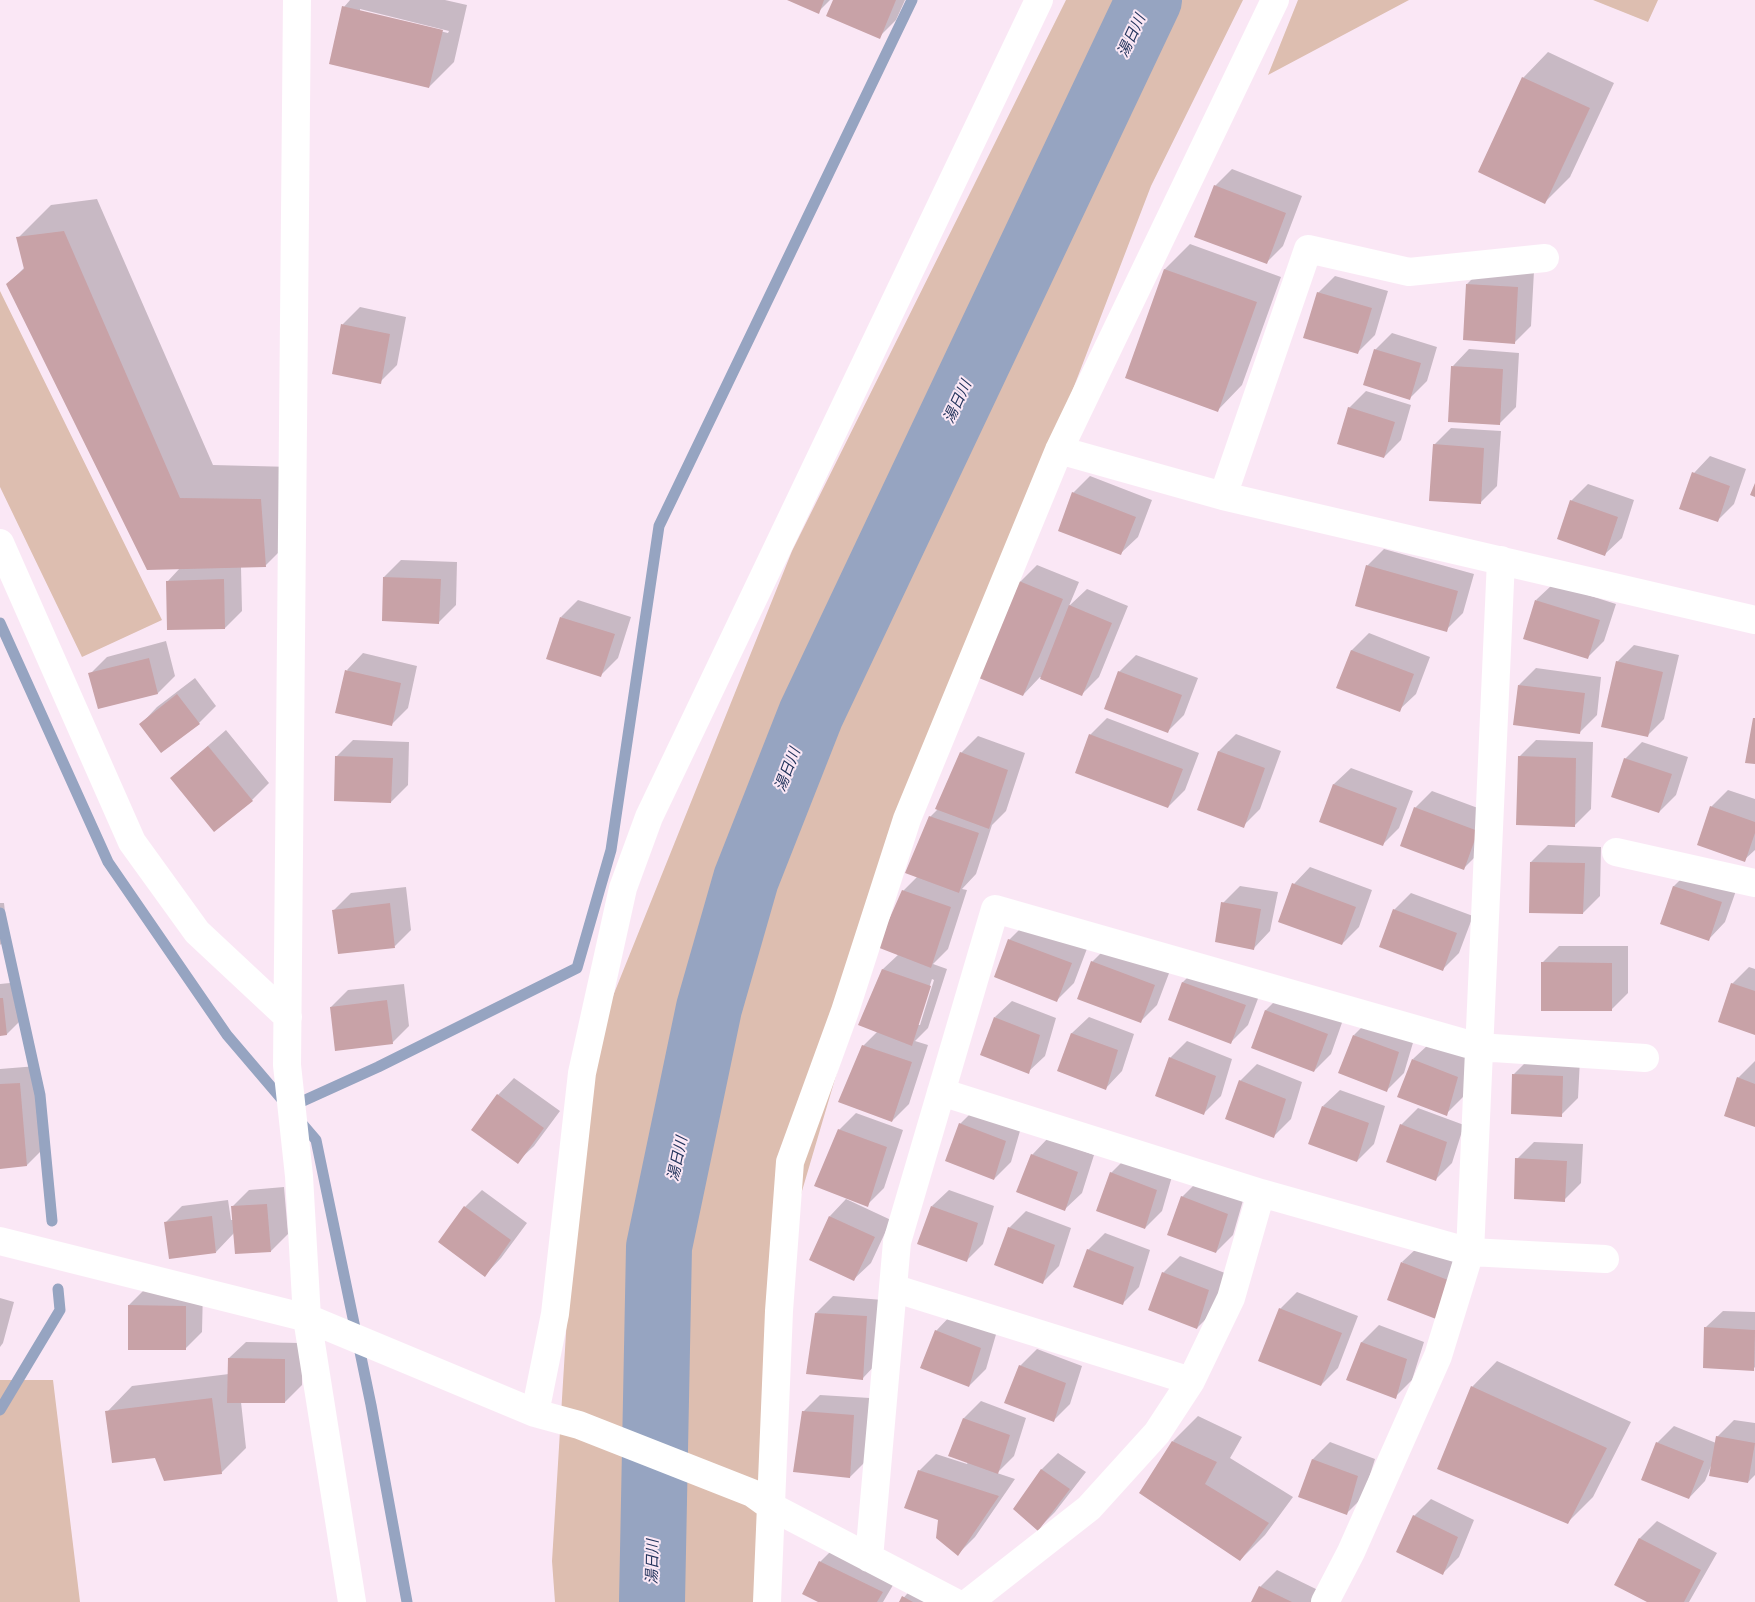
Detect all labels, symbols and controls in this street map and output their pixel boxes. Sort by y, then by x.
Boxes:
water label: 湯日川 [1114,12,1150,60]
water label: 湯日川 [940,378,976,426]
water label: 湯日川 [772,746,804,794]
water label: 湯日川 [665,1135,691,1183]
water label: 湯日川 [644,1539,662,1585]

